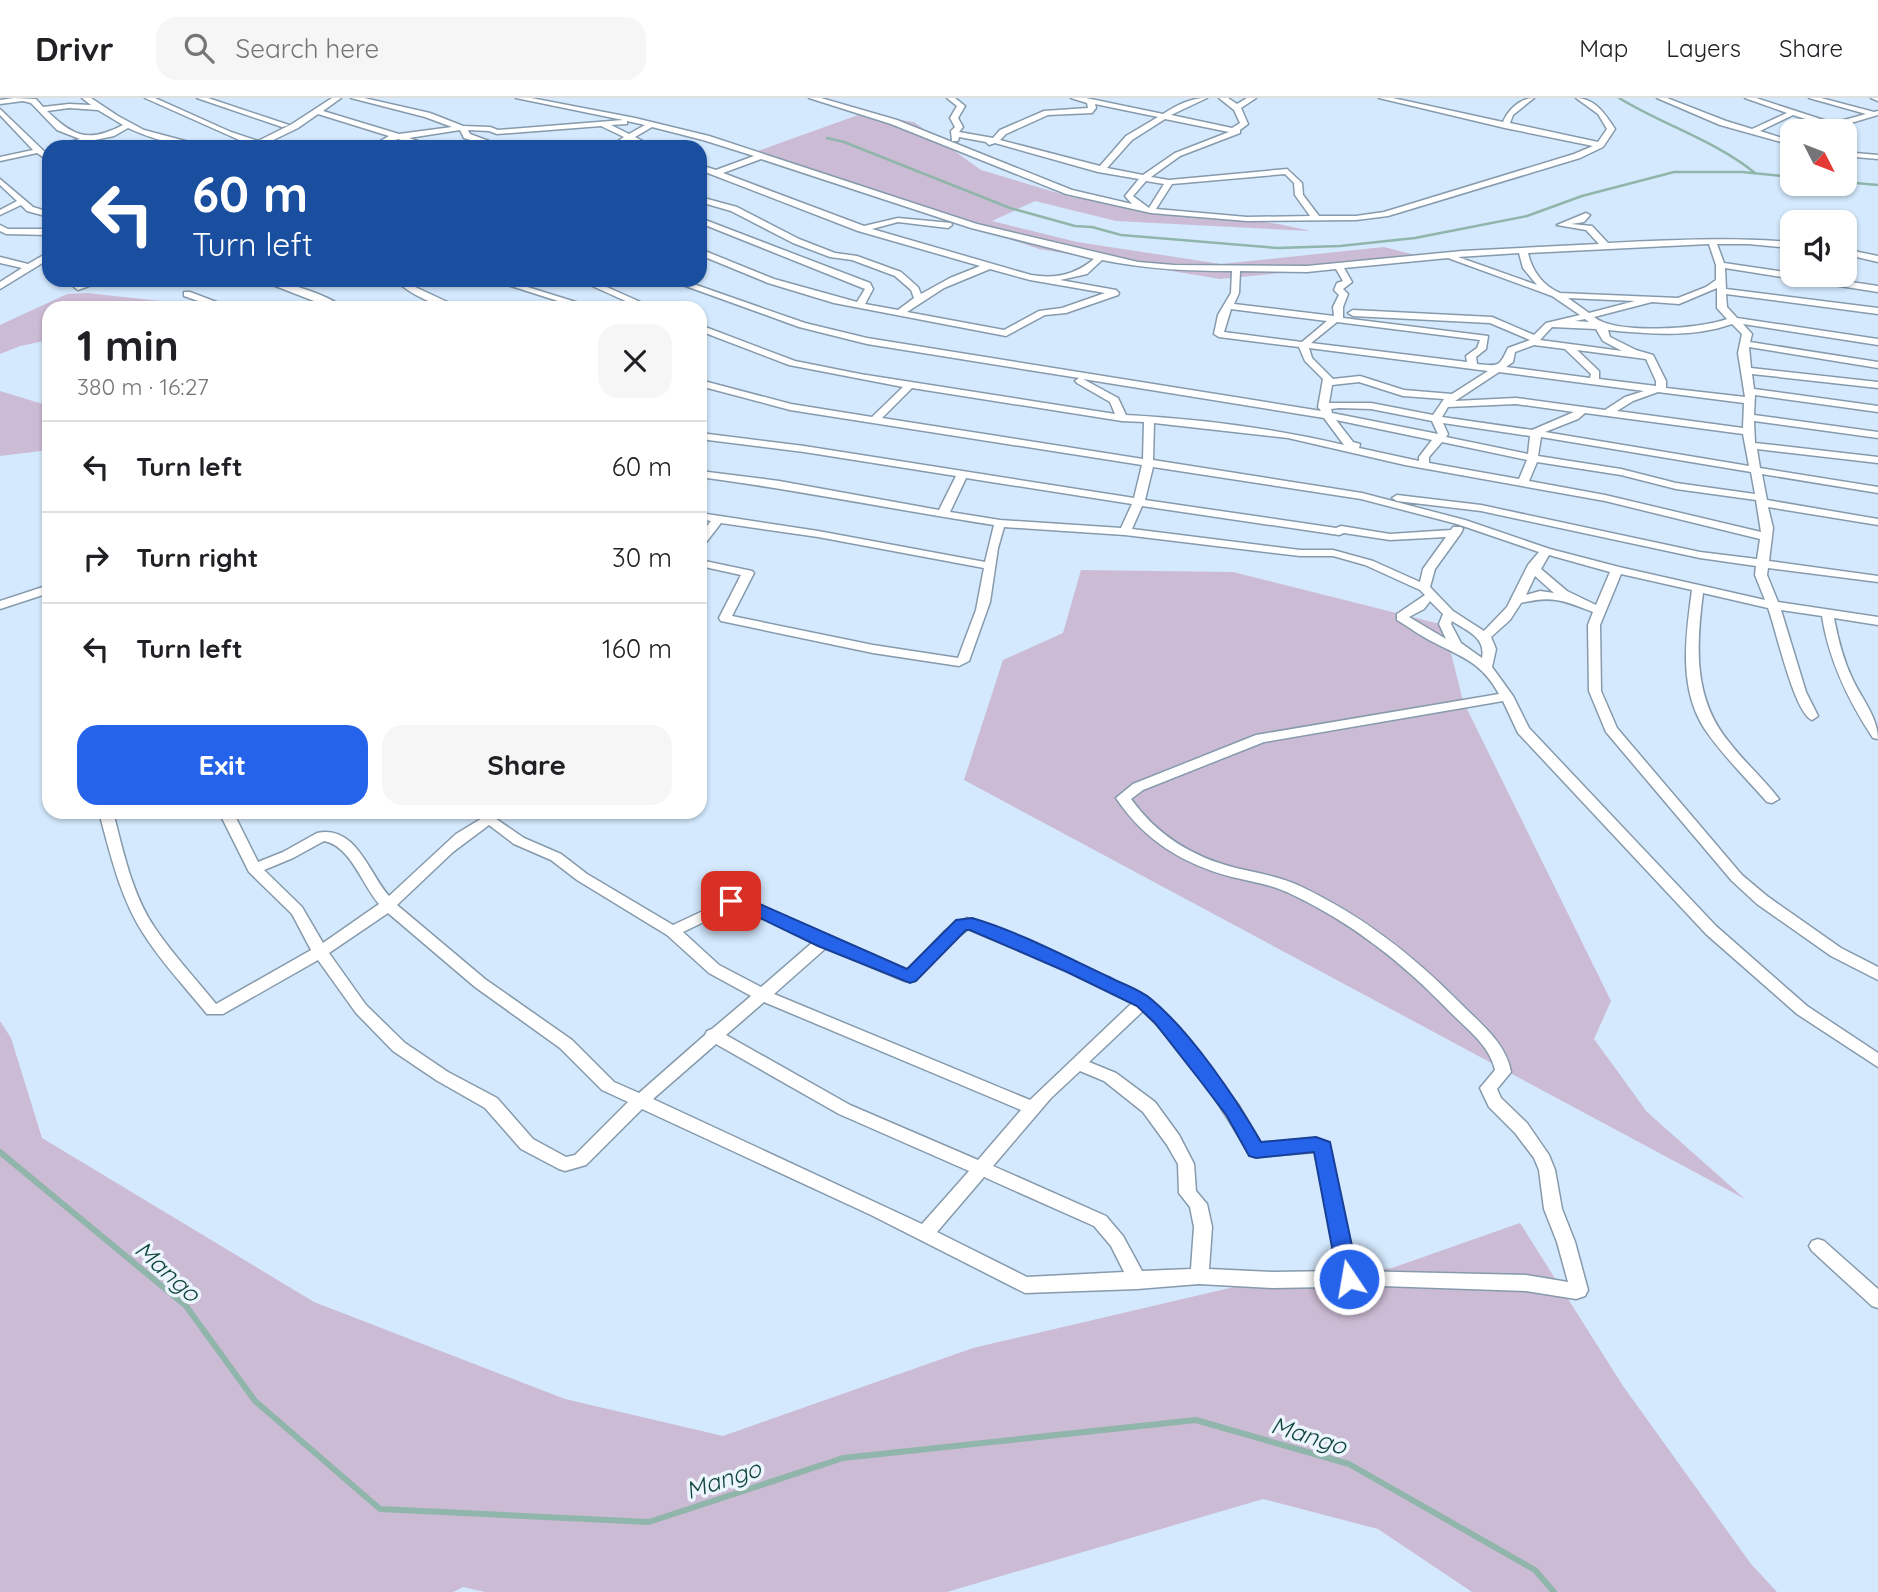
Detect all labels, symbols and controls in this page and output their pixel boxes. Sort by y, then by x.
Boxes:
search box [156,17,646,80]
text: Drivr [35,28,114,69]
icon: search [180,29,218,67]
text: Search here [236,32,379,65]
text: Map [1579,33,1628,63]
text: Layers [1666,33,1741,63]
text: Share [1779,33,1843,63]
north arrow [1780,119,1857,196]
map controls [1780,119,1857,287]
text: 60 m [192,163,308,224]
icon: left [77,168,168,259]
button: sound [1780,210,1857,287]
text: Turn left [192,224,313,264]
text: 1 min [77,319,179,372]
button: close [598,324,672,398]
text: 380 m · 16:27 [77,372,209,401]
icon: left [77,448,115,486]
text: Turn left [136,450,243,483]
text: 60 m [612,450,672,483]
icon: right [77,539,115,577]
text: Turn right [136,541,258,574]
text: 30 m [612,541,672,574]
icon: left [77,630,115,668]
text: Turn left [136,632,243,665]
text: 160 m [602,632,672,665]
button: Exit [77,725,368,805]
button: Share [382,725,672,805]
pin [701,871,761,931]
icon: arrive [712,882,750,920]
water label: Mango [129,1234,208,1309]
position arrow [1312,1242,1386,1316]
water label: Mango [1268,1409,1352,1461]
water label: Mango [682,1452,766,1505]

